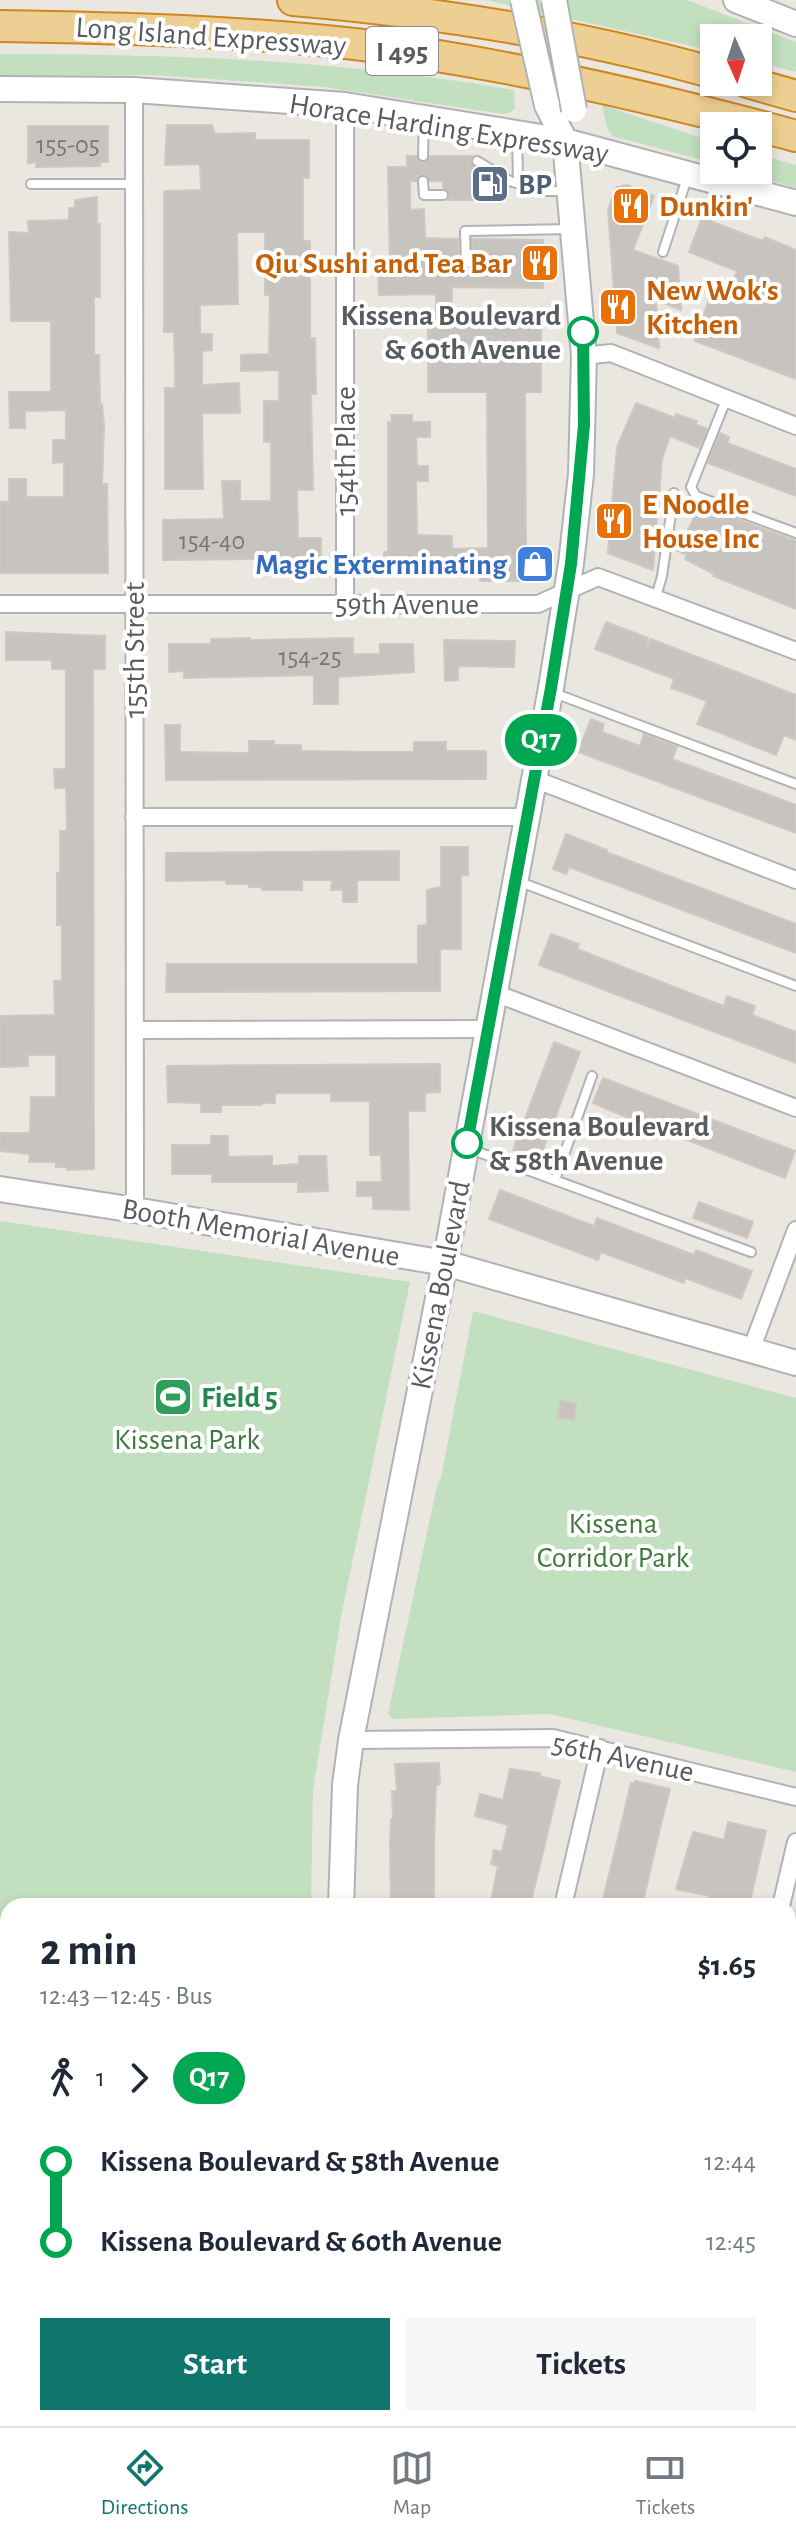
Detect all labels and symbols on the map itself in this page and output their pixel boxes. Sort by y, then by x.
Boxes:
street label: Long Island Expressway [75,13,347,61]
north arrow [700,24,772,96]
road number: I 495 [366,27,438,75]
street label: Horace Harding Expressway [287,89,611,169]
house number: 155-05 [36,132,100,158]
fuel station icon: BP [469,163,511,205]
place label: BP [518,170,552,200]
restaurant icon: Dunkin' [610,185,652,227]
place label: Dunkin' [659,192,753,222]
restaurant icon: Qiu Sushi and Tea Bar [519,242,561,284]
place label: Qiu Sushi and Tea Bar [255,249,513,279]
place label: New Wok's Kitchen [646,276,779,340]
restaurant icon: New Wok's Kitchen [597,286,639,328]
place label: Kissena Boulevard & 60th Avenue [340,301,561,365]
marker: Kissena Boulevard & 60th Avenue [568,317,598,347]
street label: 154th Place [331,386,361,516]
place label: E Noodle House Inc [642,490,760,554]
restaurant icon: E Noodle House Inc [593,500,635,542]
house number: 154-40 [179,528,245,554]
shop icon: Magic Exterminating [514,543,556,585]
place label: Magic Exterminating [255,550,508,580]
street label: 155th Street [120,582,150,718]
street label: 59th Avenue [335,590,479,620]
house number: 154-25 [279,644,342,670]
line badge: Q17 [495,714,587,766]
place label: Kissena Boulevard & 58th Avenue [489,1112,710,1176]
marker: Kissena Boulevard & 58th Avenue [452,1128,482,1158]
street label: Kissena Boulevard [406,1178,476,1392]
street label: Booth Memorial Avenue [120,1194,402,1272]
sports icon: Field 5 [152,1376,194,1418]
place label: Field 5 [201,1383,278,1413]
park label: Kissena Park [114,1425,260,1455]
park label: Kissena Corridor Park [537,1509,690,1573]
street label: 56th Avenue [549,1728,696,1788]

